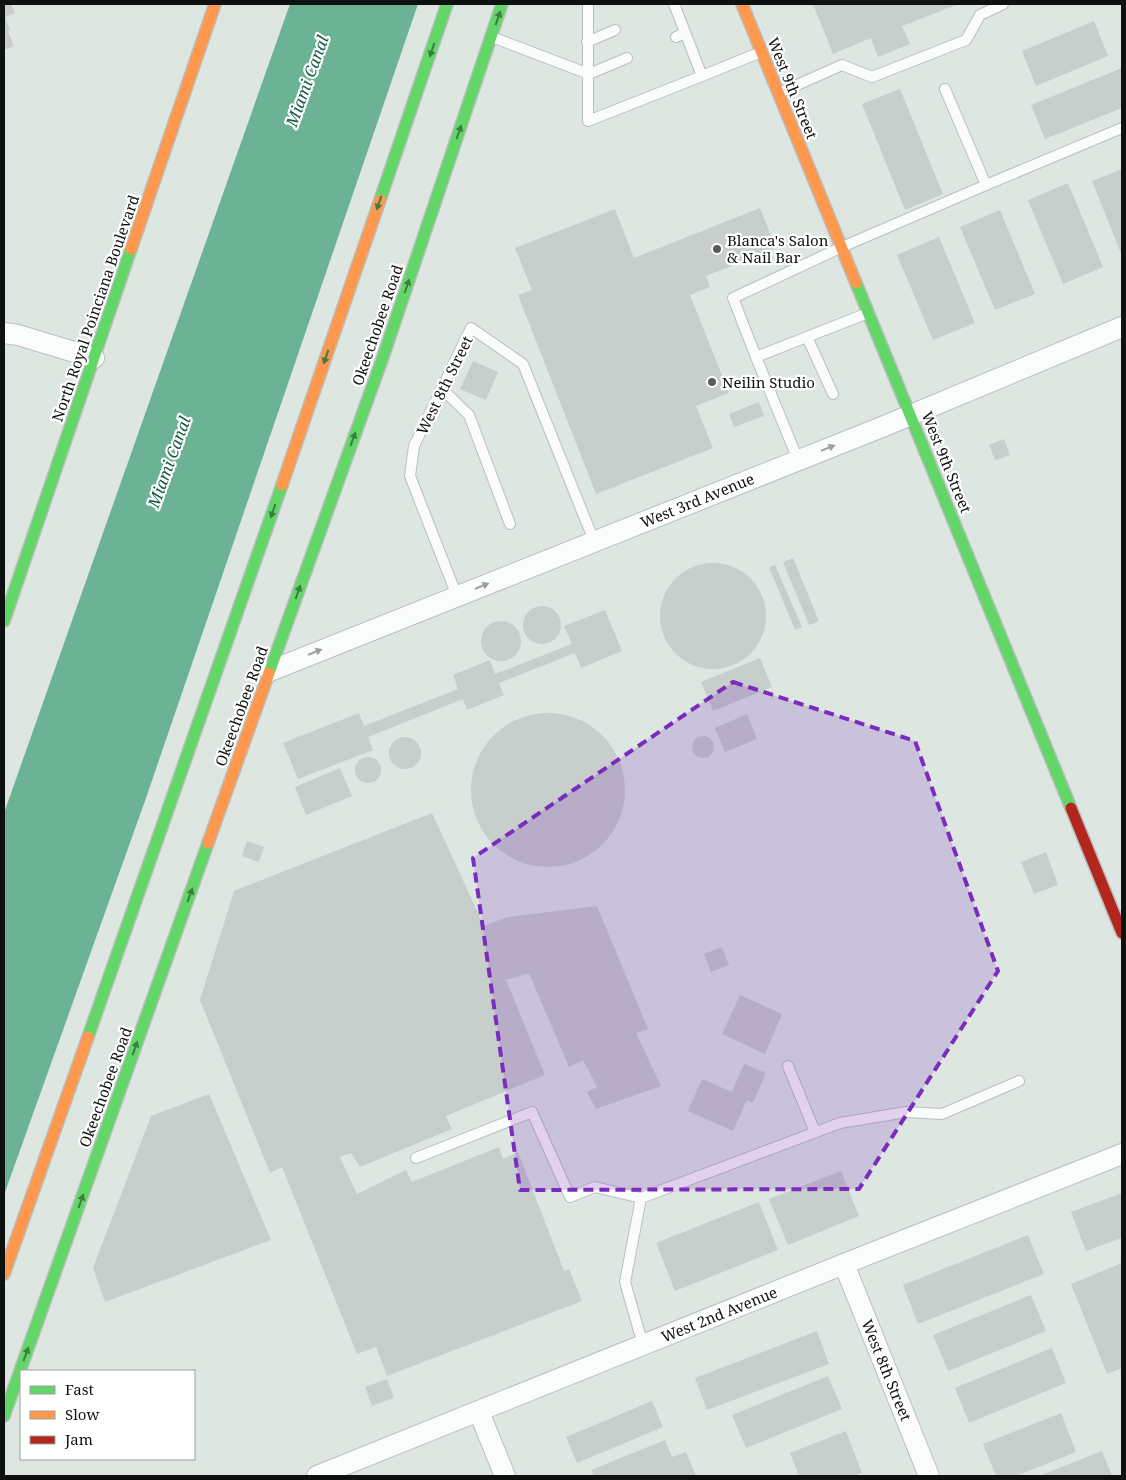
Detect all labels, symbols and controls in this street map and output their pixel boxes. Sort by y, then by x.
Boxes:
one-way arrow [494,10,502,25]
water label: Miami Canal [280,32,334,131]
street label: West 9th Street [764,34,822,142]
one-way arrow [427,43,435,58]
one-way arrow [456,124,463,139]
street label: North Royal Poinciana Boulevard [47,192,143,424]
one-way arrow [375,196,382,211]
place label: Blanca's Salon & Nail Bar [727,230,829,267]
marker: Blanca's Salon & Nail Bar [711,243,723,255]
street label: Okeechobee Road [347,262,407,388]
one-way arrow [404,278,411,293]
street label: West 8th Street [411,332,477,438]
one-way arrow [322,350,330,365]
place label: Neilin Studio [722,372,815,392]
marker: Neilin Studio [706,376,718,388]
street label: West 9th Street [918,408,976,516]
water label: Miami Canal [142,413,196,512]
one-way arrow [350,431,357,446]
one-way arrow [821,444,836,452]
street label: West 3rd Avenue [637,468,757,532]
one-way arrow [269,503,276,518]
one-way arrow [475,582,490,590]
one-way arrow [295,584,302,599]
street label: Okeechobee Road [210,643,272,769]
one-way arrow [308,648,323,656]
one-way arrow [186,887,194,902]
street label: Okeechobee Road [74,1024,136,1150]
one-way arrow [131,1040,139,1055]
one-way arrow [77,1193,85,1208]
street label: West 2nd Avenue [658,1282,780,1346]
street label: West 8th Street [858,1316,916,1424]
one-way arrow [22,1346,30,1361]
legend [20,1370,195,1460]
text: Fast [65,1379,94,1399]
text: Slow [65,1404,99,1424]
text: Jam [64,1429,93,1449]

